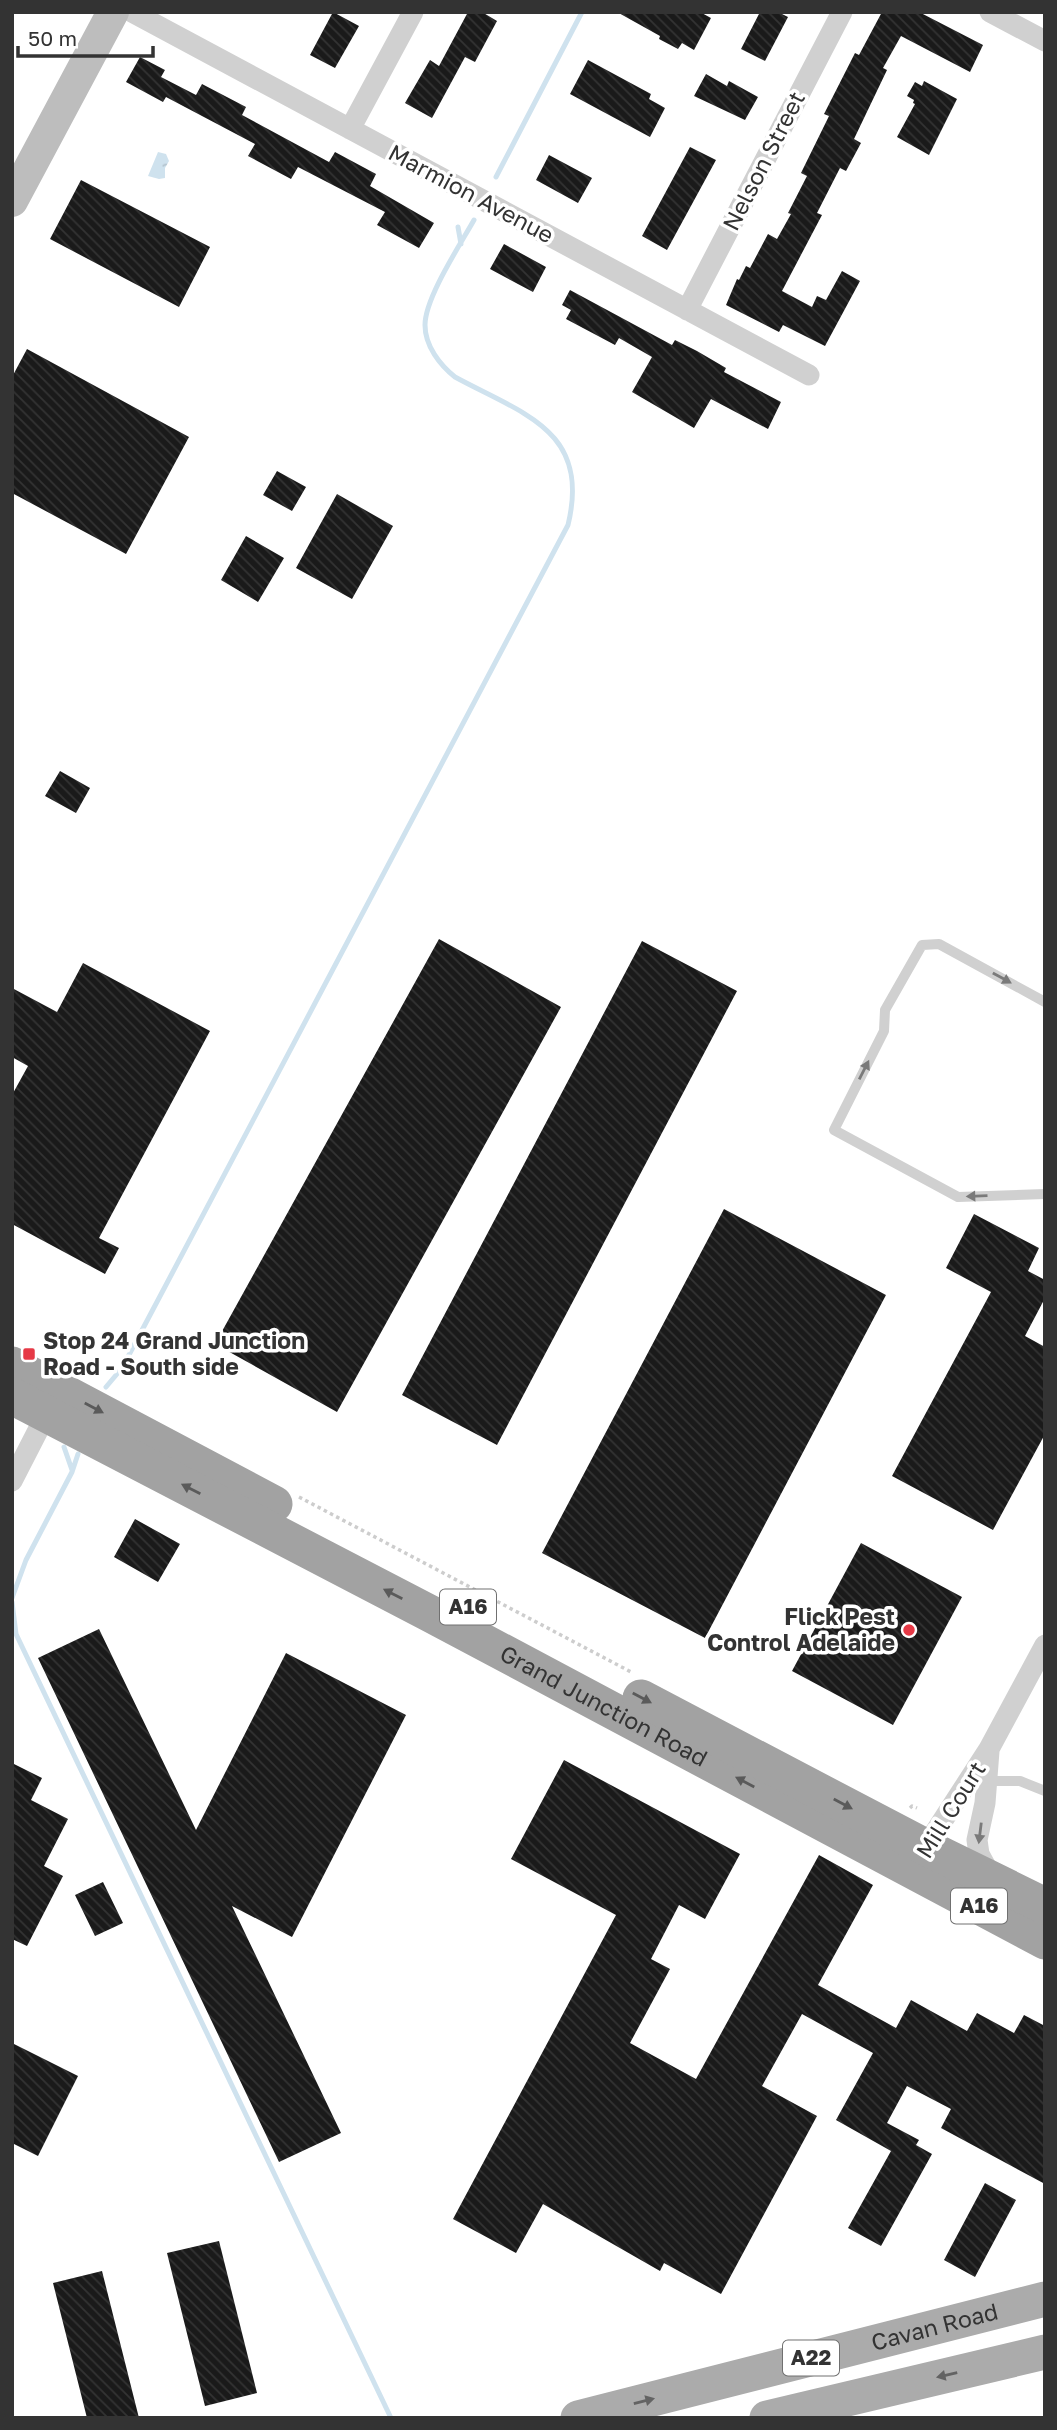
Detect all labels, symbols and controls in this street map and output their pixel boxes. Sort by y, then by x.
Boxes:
scale bar [18,14,152,58]
text: 50 m [28,25,77,51]
street label: Nelson Street [716,86,810,235]
street label: Marmion Avenue [384,138,559,248]
one-way arrow [992,972,1012,984]
one-way arrow [859,1060,870,1080]
one-way arrow [965,1191,987,1202]
place label: Stop 24 Grand Junction Road - South side [43,1326,305,1380]
marker: Stop 24 Grand Junction Road - South side [21,1346,37,1362]
one-way arrow [84,1402,104,1414]
one-way arrow [181,1483,201,1495]
one-way arrow [383,1588,403,1600]
road number: A16 [440,1590,496,1624]
place label: Flick Pest Control Adelaide [707,1602,895,1656]
marker: Flick Pest Control Adelaide [901,1622,917,1638]
street label: Grand Junction Road [496,1639,713,1772]
one-way arrow [632,1692,652,1704]
street label: Mill Court [910,1756,991,1863]
one-way arrow [735,1776,755,1788]
one-way arrow [833,1798,853,1809]
one-way arrow [974,1822,985,1844]
road number: A16 [951,1888,1007,1924]
street label: Cavan Road [868,2297,1001,2356]
road number: A22 [783,2340,839,2376]
one-way arrow [936,2370,958,2381]
one-way arrow [633,2395,655,2406]

